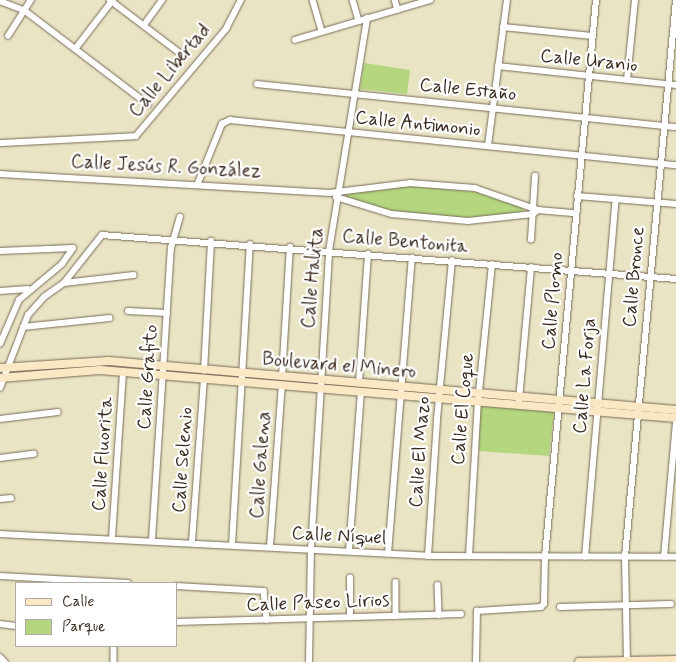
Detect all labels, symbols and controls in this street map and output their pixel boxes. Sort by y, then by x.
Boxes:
street label: Calle Libertad [124,20,216,122]
street label: Calle Uranio [539,45,639,77]
street label: Calle Estaño [418,74,518,106]
street label: Calle Antimonio [354,106,482,142]
street label: Calle Jesús R. González [70,151,262,183]
street label: Calle Bentonita [342,225,468,259]
street label: Calle Bronce [618,226,650,328]
street label: Calle Halita [297,227,329,329]
street label: Calle Plomo [537,251,569,351]
street label: Calle La Forja [569,319,601,433]
street label: Calle Grafito [133,324,163,430]
street label: Boulevard el Minero [261,348,417,384]
street label: Calle El Coque [447,351,479,467]
street label: Calle El Mazo [405,396,435,508]
street label: Calle Fluorita [88,398,118,510]
street label: Calle Selenio [168,406,198,514]
street label: Calle Galena [246,411,276,519]
street label: Calle Níquel [291,522,387,550]
legend [15,582,178,647]
street label: Calle Paseo Lirios [248,589,388,617]
text: Calle [62,592,94,612]
text: Parque [62,617,105,637]

